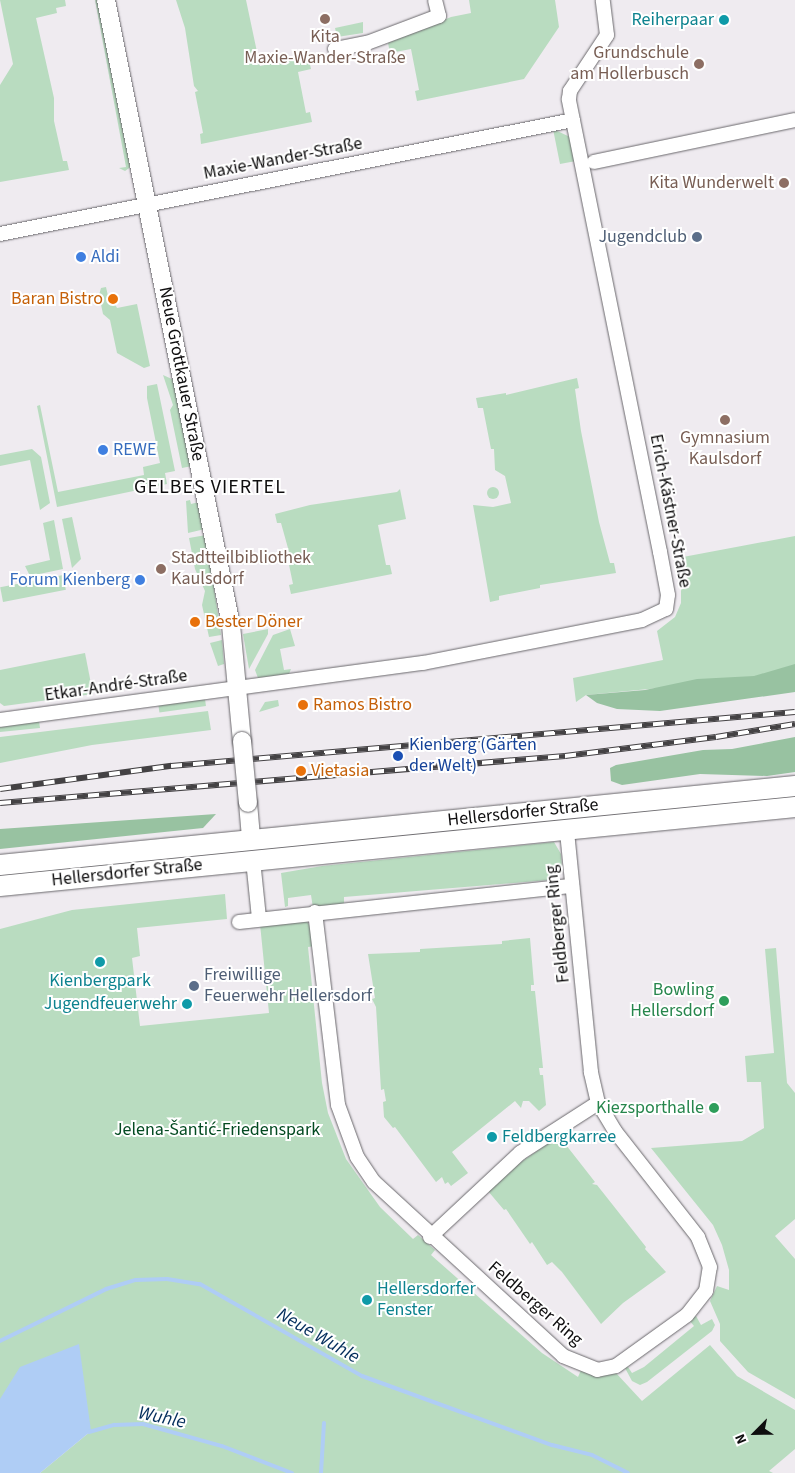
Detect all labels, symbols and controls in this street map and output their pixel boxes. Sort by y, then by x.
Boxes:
place label: Reiherpaar [631,9,714,31]
marker: Kita Maxie-Wander-Straße [319,13,331,25]
marker: Reiherpaar [718,14,730,26]
place label: Kita Maxie-Wander-Straße [244,27,406,70]
place label: Grundschule am Hollerbusch [570,43,689,86]
marker: Grundschule am Hollerbusch [693,58,705,70]
street label: Maxie-Wander-Straße [202,133,364,185]
place label: Kita Wunderwelt [649,172,774,194]
marker: Kita Wunderwelt [778,177,790,189]
place label: Jugendclub [598,226,687,248]
marker: Jugendclub [691,231,703,243]
place label: Aldi [91,246,120,268]
marker: Aldi [75,251,87,263]
street label: Neue Grottkauer Straße [153,285,209,463]
place label: Baran Bistro [11,288,103,310]
marker: Baran Bistro [107,293,119,305]
marker: Gymnasium Kaulsdorf [719,414,731,426]
place label: Gymnasium Kaulsdorf [680,428,770,470]
street label: Erich-Kästner-Straße [645,432,695,590]
place label: REWE [113,439,156,461]
marker: REWE [97,444,109,456]
district label: GELBES VIERTEL [132,475,288,499]
place label: Stadtteilbibliothek Kaulsdorf [171,548,311,590]
marker: Stadtteilbibliothek Kaulsdorf [155,563,167,575]
place label: Forum Kienberg [9,569,130,591]
marker: Forum Kienberg [134,574,146,586]
place label: Bester Döner [205,611,302,633]
marker: Bester Döner [189,616,201,628]
street label: Etkar-André-Straße [43,665,189,707]
place label: Ramos Bistro [313,694,412,716]
marker: Ramos Bistro [297,699,309,711]
place label: Kienberg (Gärten der Welt) [409,735,537,778]
marker: Kienberg (Gärten der Welt) [391,749,405,763]
place label: Vietasia [311,760,369,782]
marker: Vietasia [295,765,307,777]
street label: Hellersdorfer Straße [446,794,600,832]
street label: Hellersdorfer Straße [50,854,204,892]
street label: Feldberger Ring [541,864,575,984]
marker: Kienbergpark [94,956,106,968]
place label: Freiwillige Feuerwehr Hellersdorf [204,965,372,1008]
place label: Kienbergpark [49,970,151,992]
marker: Freiwillige Feuerwehr Hellersdorf [188,980,200,992]
place label: Bowling Hellersdorf [630,980,714,1022]
place label: Jugendfeuerwehr [44,993,177,1015]
marker: Bowling Hellersdorf [718,995,730,1007]
marker: Jugendfeuerwehr [181,998,193,1010]
place label: Kiezsporthalle [596,1097,704,1119]
marker: Kiezsporthalle [708,1102,720,1114]
park label: Jelena-Šantić-Friedenspark [114,1119,320,1141]
place label: Feldbergkarree [502,1126,616,1148]
marker: Feldbergkarree [486,1131,498,1143]
street label: Feldberger Ring [483,1257,587,1351]
place label: Hellersdorfer Fenster [377,1279,476,1322]
marker: Hellersdorfer Fenster [361,1294,373,1306]
water label: Neue Wuhle [273,1303,363,1369]
water label: Wuhle [136,1402,188,1434]
north arrow [730,1408,780,1458]
text: N [730,1431,752,1447]

